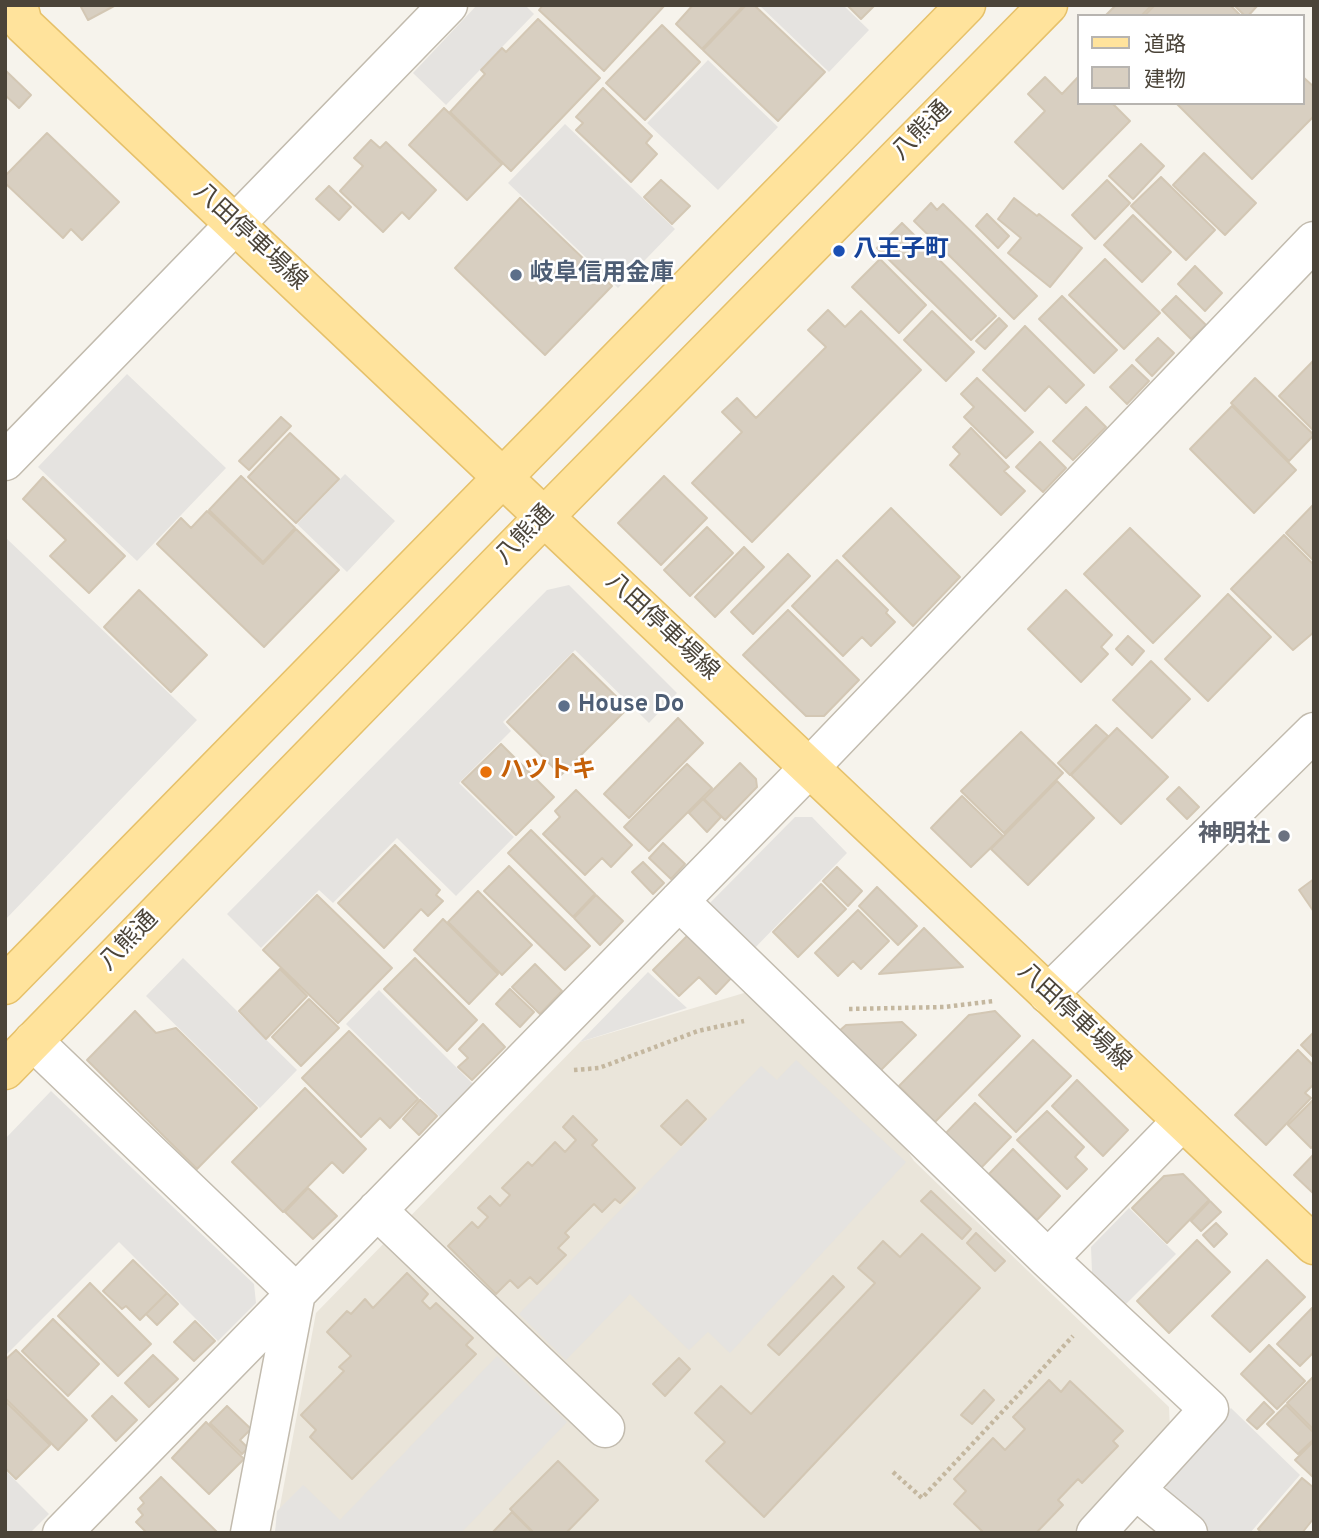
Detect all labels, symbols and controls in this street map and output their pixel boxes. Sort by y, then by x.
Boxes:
legend [1078,14,1305,105]
text: 道路 [1144,32,1186,59]
text: 建物 [1144,67,1186,94]
street label: 八熊通 [887,96,959,168]
street label: 八田停車場線 [187,178,311,298]
place label: 八王子町 [853,237,949,265]
marker: 八王子町 [831,243,847,259]
place label: 岐阜信用金庫 [530,261,674,289]
marker: 岐阜信用金庫 [508,267,524,283]
street label: 八熊通 [491,500,561,572]
street label: 八田停車場線 [599,568,723,688]
place label: House Do [578,692,684,720]
marker: House Do [556,698,572,714]
place label: ハツトキ [500,758,596,786]
marker: ハツトキ [478,764,494,780]
place label: 神明社 [1198,822,1270,850]
marker: 神明社 [1276,828,1292,844]
street label: 八熊通 [95,906,165,978]
street label: 八田停車場線 [1011,958,1135,1078]

